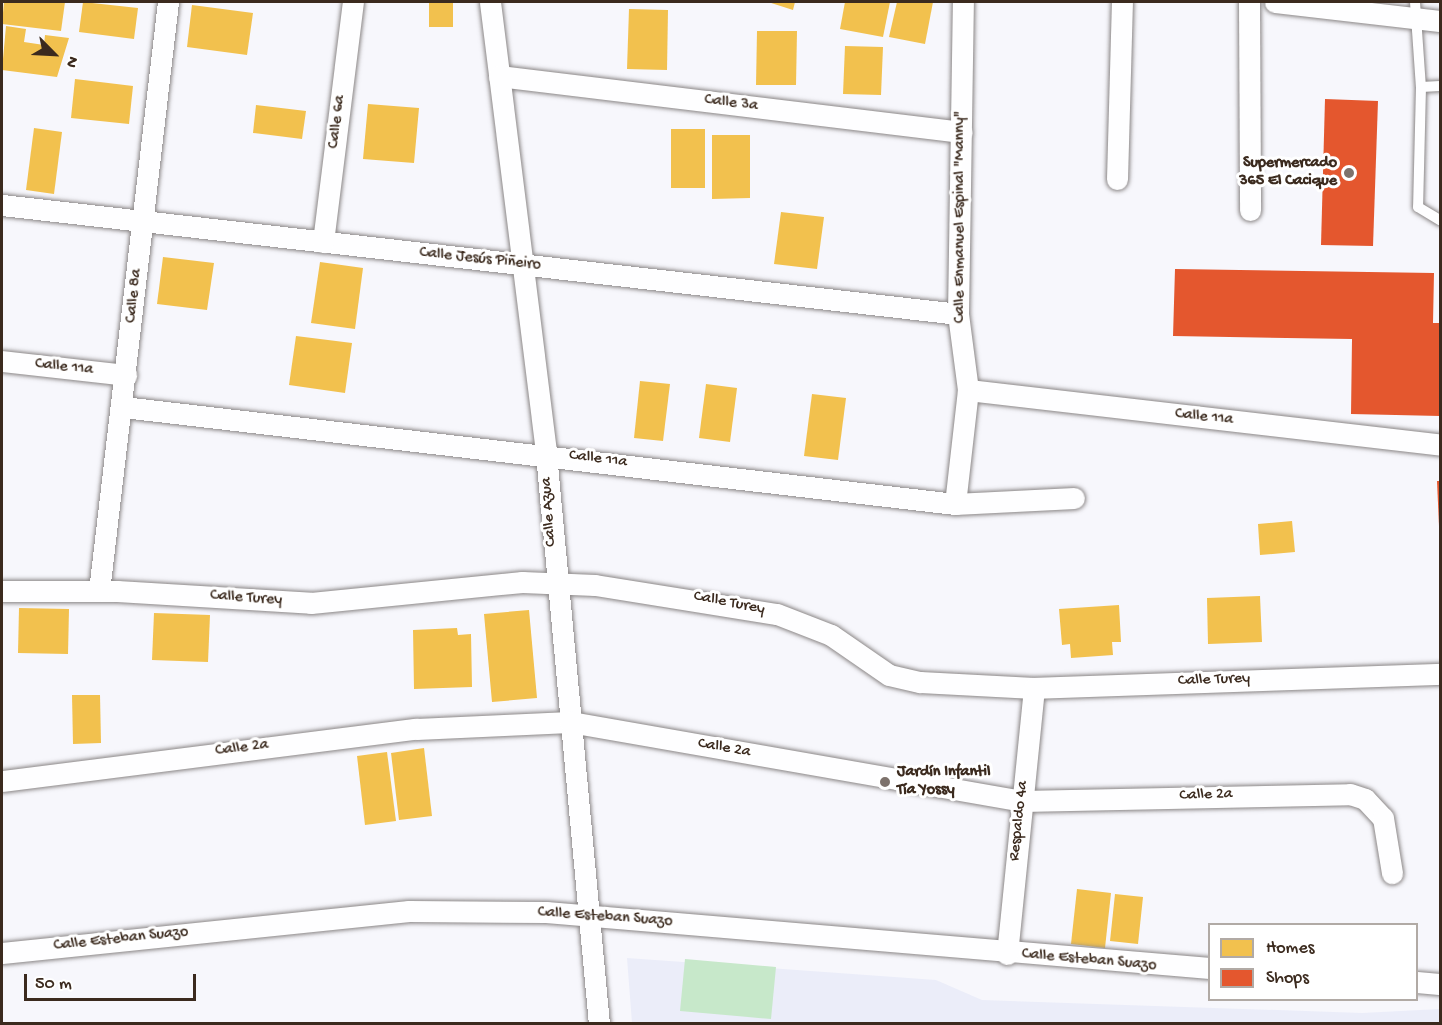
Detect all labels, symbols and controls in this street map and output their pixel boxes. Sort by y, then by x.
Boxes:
north arrow [24,24,84,84]
text: N [60,53,82,70]
street label: Calle 3a [703,91,759,117]
street label: Calle 6a [325,94,351,150]
street label: Calle Enmanuel Espinal "Manny" [951,111,971,323]
place label: Supermercado 365 El Cacique [1239,154,1337,192]
marker: Supermercado 365 El Cacique [1342,166,1356,180]
street label: Calle Jesús Piñeiro [418,244,542,276]
street label: Calle 8a [123,268,147,324]
street label: Calle 11a [34,355,94,381]
street label: Calle 11a [1174,405,1234,431]
street label: Calle 11a [568,447,628,473]
street label: Calle Azua [538,477,562,547]
street label: Calle Turey [209,587,283,611]
street label: Calle Turey [692,588,766,620]
street label: Calle Turey [1178,670,1250,692]
street label: Calle 2a [696,735,752,763]
street label: Calle 2a [214,736,270,762]
place label: Jardín Infantil Tía Yossy [897,763,991,801]
marker: Jardín Infantil Tía Yossy [878,775,892,789]
street label: Respaldo 4a [1006,780,1034,862]
street label: Calle 2a [1179,785,1233,807]
street label: Calle Esteban Suazo [537,904,673,932]
street label: Calle Esteban Suazo [53,923,189,957]
legend [1208,923,1418,1001]
text: Homes [1266,938,1314,959]
street label: Calle Esteban Suazo [1021,946,1157,976]
scale bar [27,962,200,1000]
text: Shops [1266,968,1309,989]
text: 50 m [35,974,72,995]

